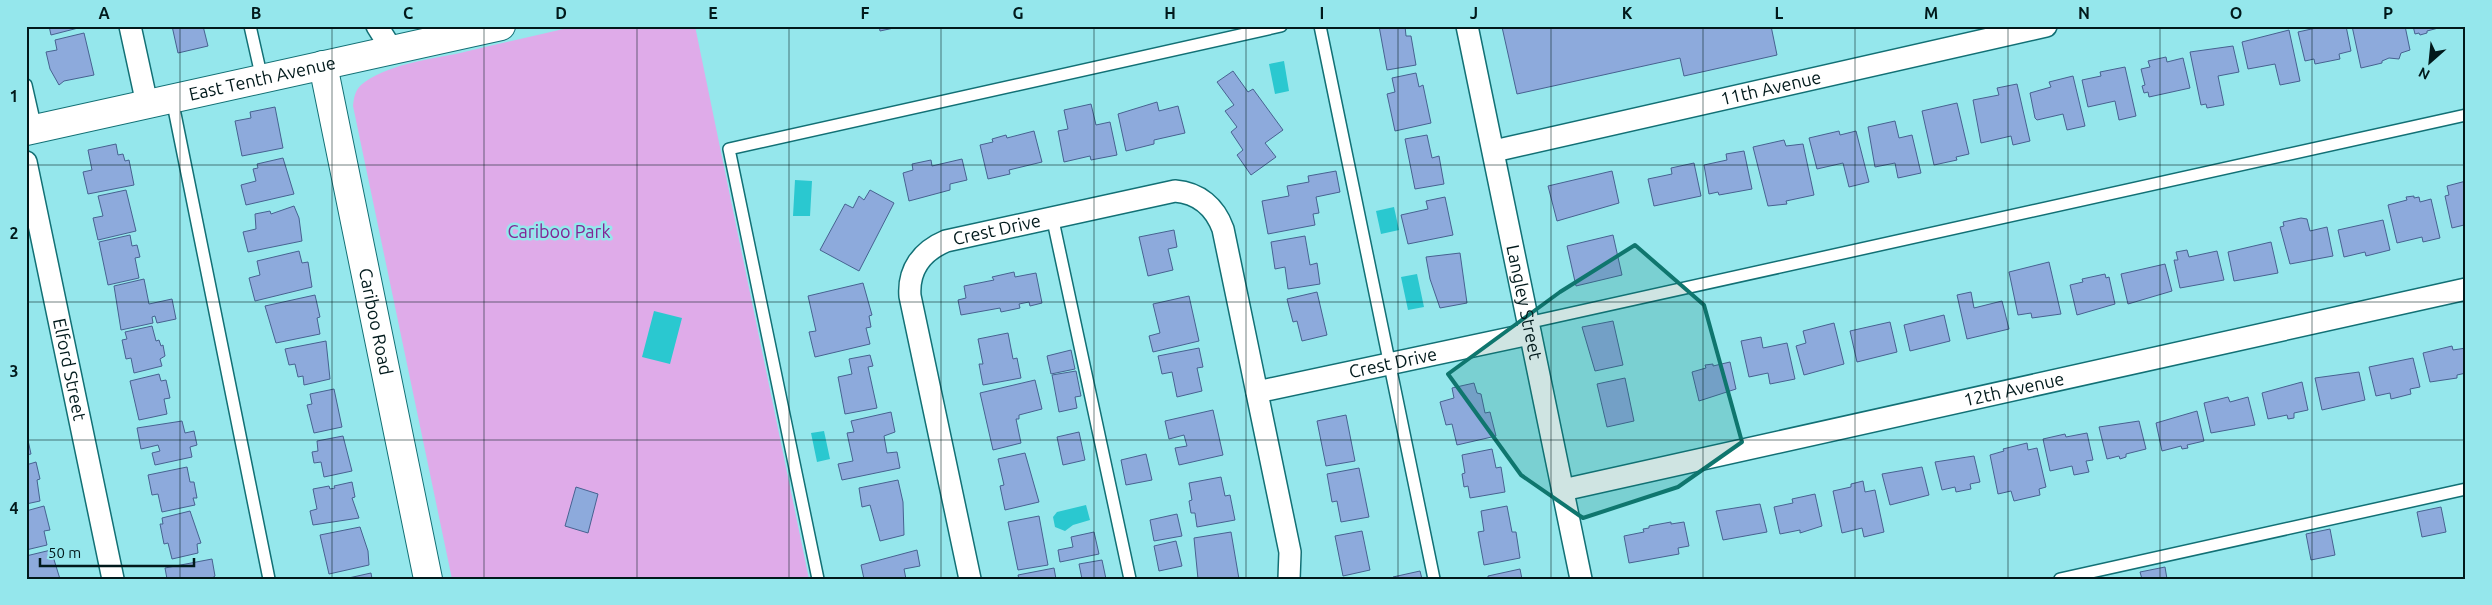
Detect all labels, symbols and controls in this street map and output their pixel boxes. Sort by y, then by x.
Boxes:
text: A [98,4,110,22]
text: B [251,4,261,22]
text: C [403,4,413,22]
text: D [555,4,567,22]
text: E [708,4,718,22]
text: F [861,4,870,22]
text: G [1012,4,1024,22]
text: H [1164,4,1176,22]
text: I [1320,4,1324,22]
text: J [1470,4,1478,22]
text: K [1622,4,1633,22]
text: L [1775,4,1784,22]
text: M [1924,4,1938,22]
text: N [2078,4,2090,22]
text: O [2230,4,2242,22]
text: P [2383,4,2393,22]
north arrow [2404,38,2454,88]
street label: East Tenth Avenue [187,52,337,104]
text: N [2416,64,2432,83]
street label: 11th Avenue [1719,66,1823,108]
text: 1 [9,87,19,105]
street label: Crest Drive [951,210,1042,248]
park label: Cariboo Park [508,221,610,241]
text: 2 [9,224,19,242]
street label: Langley Street [1503,243,1547,361]
street label: Cariboo Road [356,266,397,377]
street label: Elford Street [50,316,91,422]
street label: Crest Drive [1347,343,1439,381]
text: 3 [9,362,19,380]
street label: 12th Avenue [1962,368,2066,410]
text: 4 [9,499,19,517]
scale bar [40,535,194,567]
text: 50 m [48,544,81,561]

